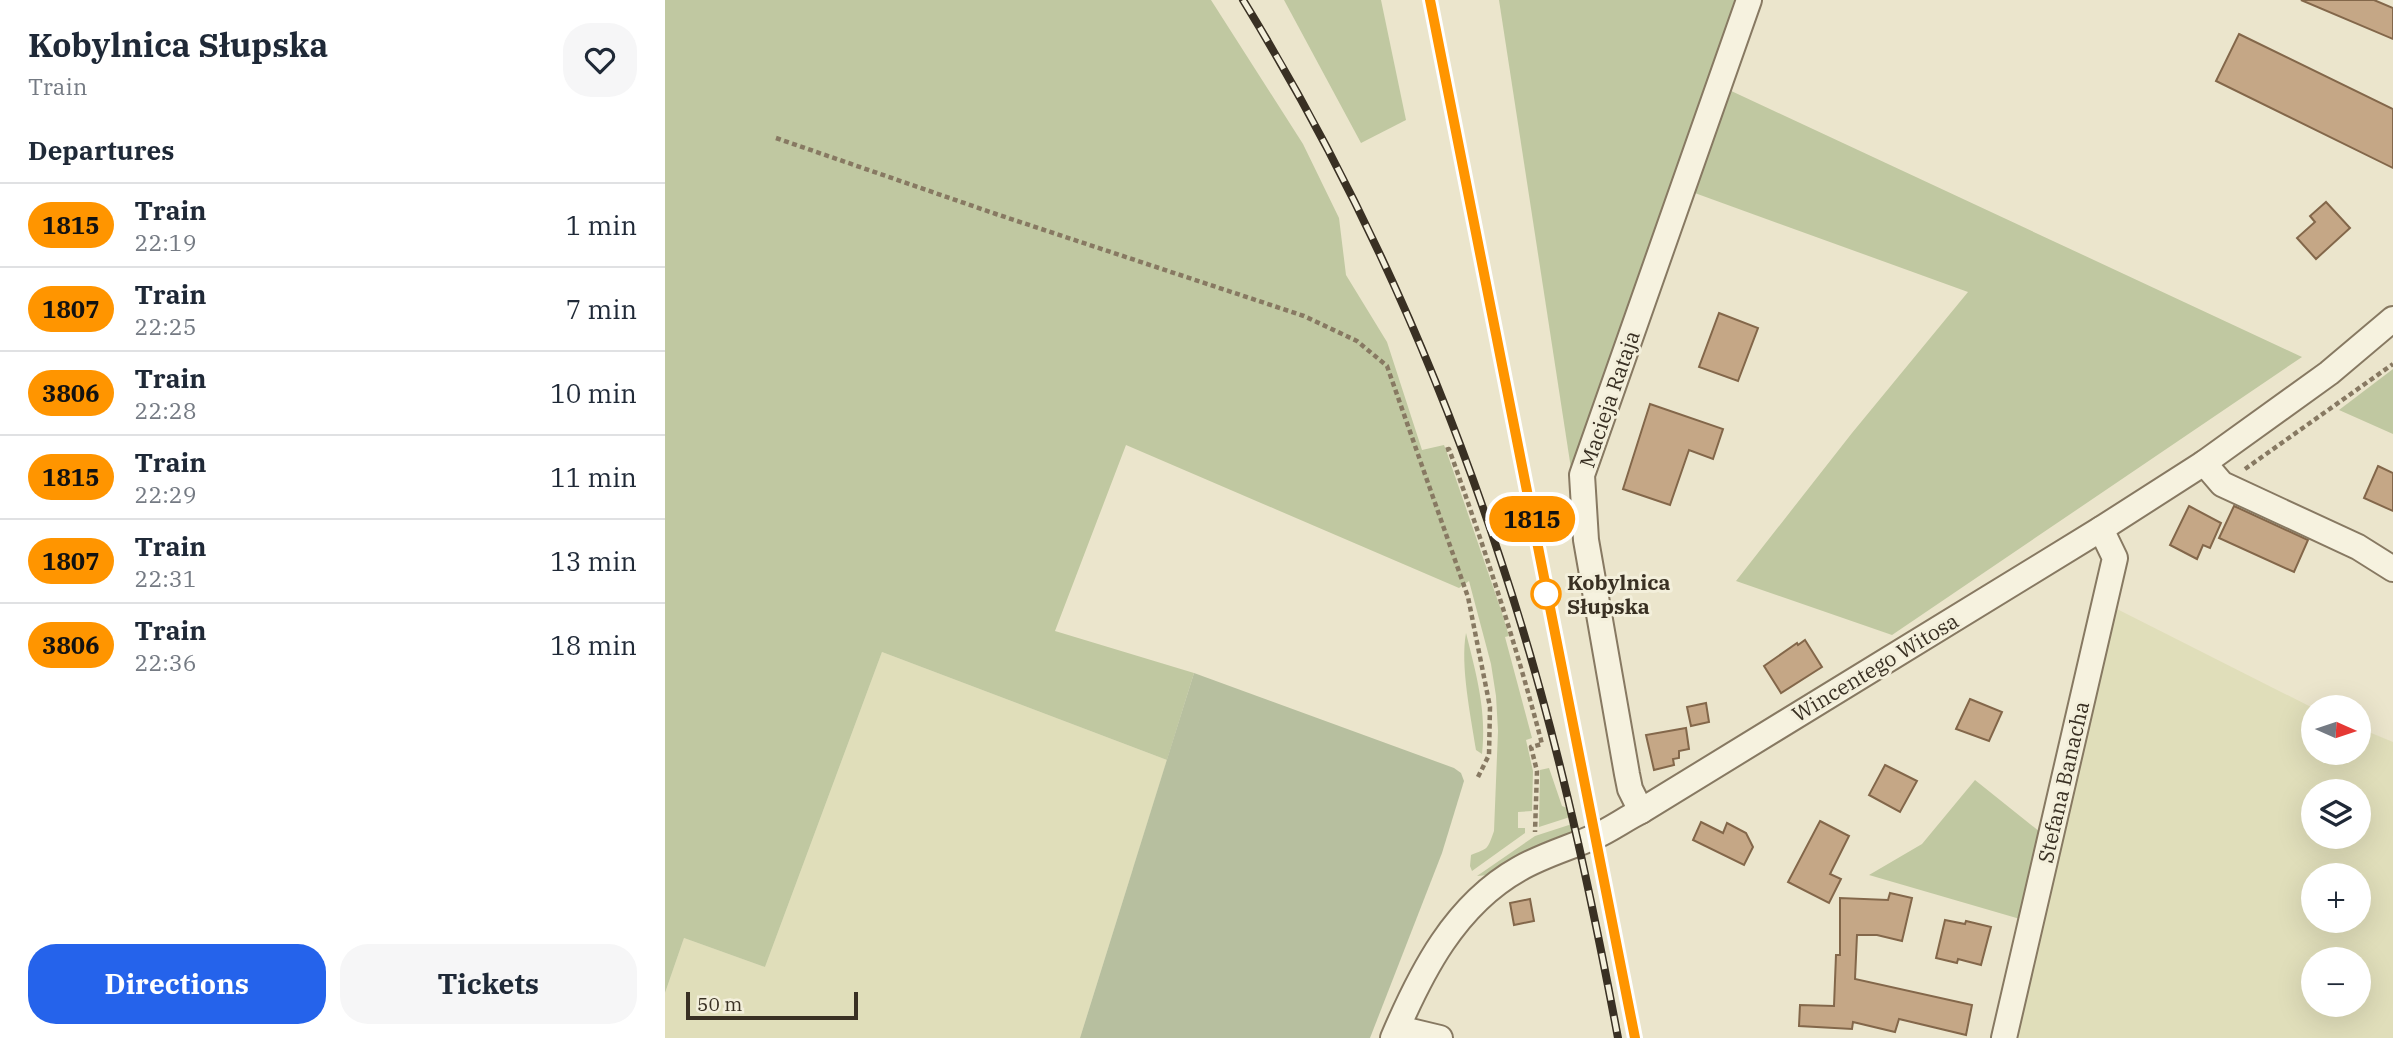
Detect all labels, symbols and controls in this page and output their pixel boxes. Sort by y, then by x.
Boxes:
text: Kobylnica Słupska [28,23,328,66]
button: heart [563,23,637,97]
text: Train [28,71,87,101]
text: Departures [28,133,174,167]
text: Train [135,193,206,227]
text: 1 min [566,208,637,242]
text: 1815 [42,209,100,241]
text: 22:19 [135,227,196,257]
text: Train [135,277,206,311]
text: 7 min [566,292,637,326]
text: 1807 [42,293,100,325]
text: 22:25 [135,311,196,341]
street label: Macieja Rataja [1572,327,1646,471]
text: Train [135,361,206,395]
text: 10 min [550,376,637,410]
text: 3806 [42,377,100,409]
text: 22:28 [135,395,196,425]
text: Train [135,445,206,479]
text: 11 min [550,460,637,494]
text: 1815 [42,461,100,493]
text: 22:29 [135,479,196,509]
line badge: 1815 [1483,496,1581,542]
text: 1815 [1503,503,1561,535]
text: Train [135,529,206,563]
text: 13 min [550,544,637,578]
text: 1807 [42,545,100,577]
text: 22:31 [135,563,196,593]
place label: Kobylnica Słupska [1567,568,1670,620]
marker: Kobylnica Słupska [1531,579,1561,609]
street label: Wincentego Witosa [1787,606,1963,728]
text: Train [135,613,206,647]
text: 18 min [550,628,637,662]
text: 3806 [42,629,100,661]
text: 22:36 [135,647,196,677]
north arrow [2301,695,2371,765]
map controls [2301,695,2371,1017]
street label: Stefana Banacha [2031,698,2095,866]
button: layers [2301,779,2371,849]
button: + [2301,863,2371,933]
button: Directions [28,944,326,1024]
button: Tickets [340,944,637,1024]
button: − [2301,947,2371,1017]
scale bar [686,989,857,1021]
text: 50 m [697,992,742,1016]

